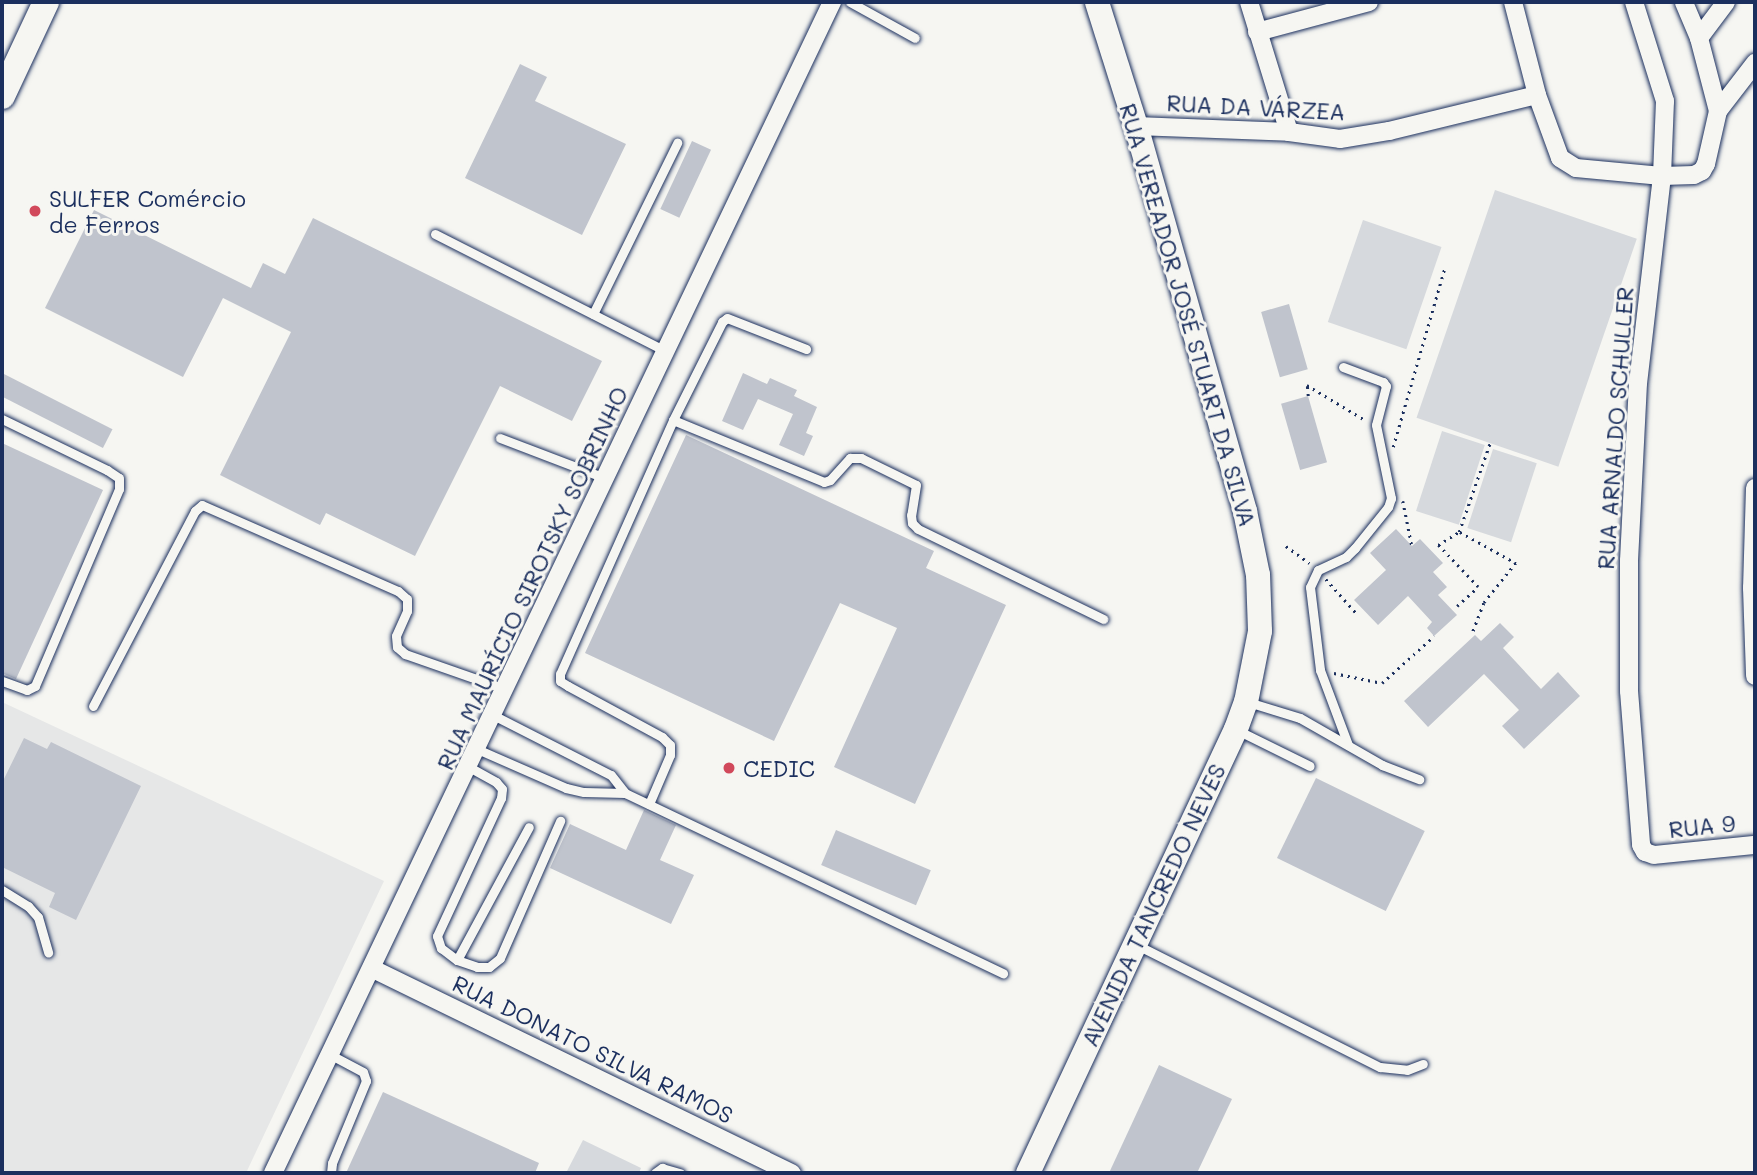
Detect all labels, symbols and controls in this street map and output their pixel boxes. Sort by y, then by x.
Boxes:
street label: RUA DA VÁRZEA [1166,89,1346,125]
street label: RUA VEREADOR JOSÉ STUART DA SILVA [1114,100,1262,530]
place label: SULFER Comércio de Ferros [49,184,246,238]
marker: SULFER Comércio de Ferros [27,203,43,219]
street label: RUA ARNALDO SCHULLER [1591,286,1639,570]
street label: RUA MAURÍCIO SIROTSKY SOBRINHO [431,382,633,774]
place label: CEDIC [743,754,815,782]
street label: AVENIDA TANCREDO NEVES [1075,759,1231,1051]
marker: CEDIC [721,760,737,776]
street label: RUA 9 [1667,809,1737,843]
street label: RUA DONATO SILVA RAMOS [448,969,738,1129]

